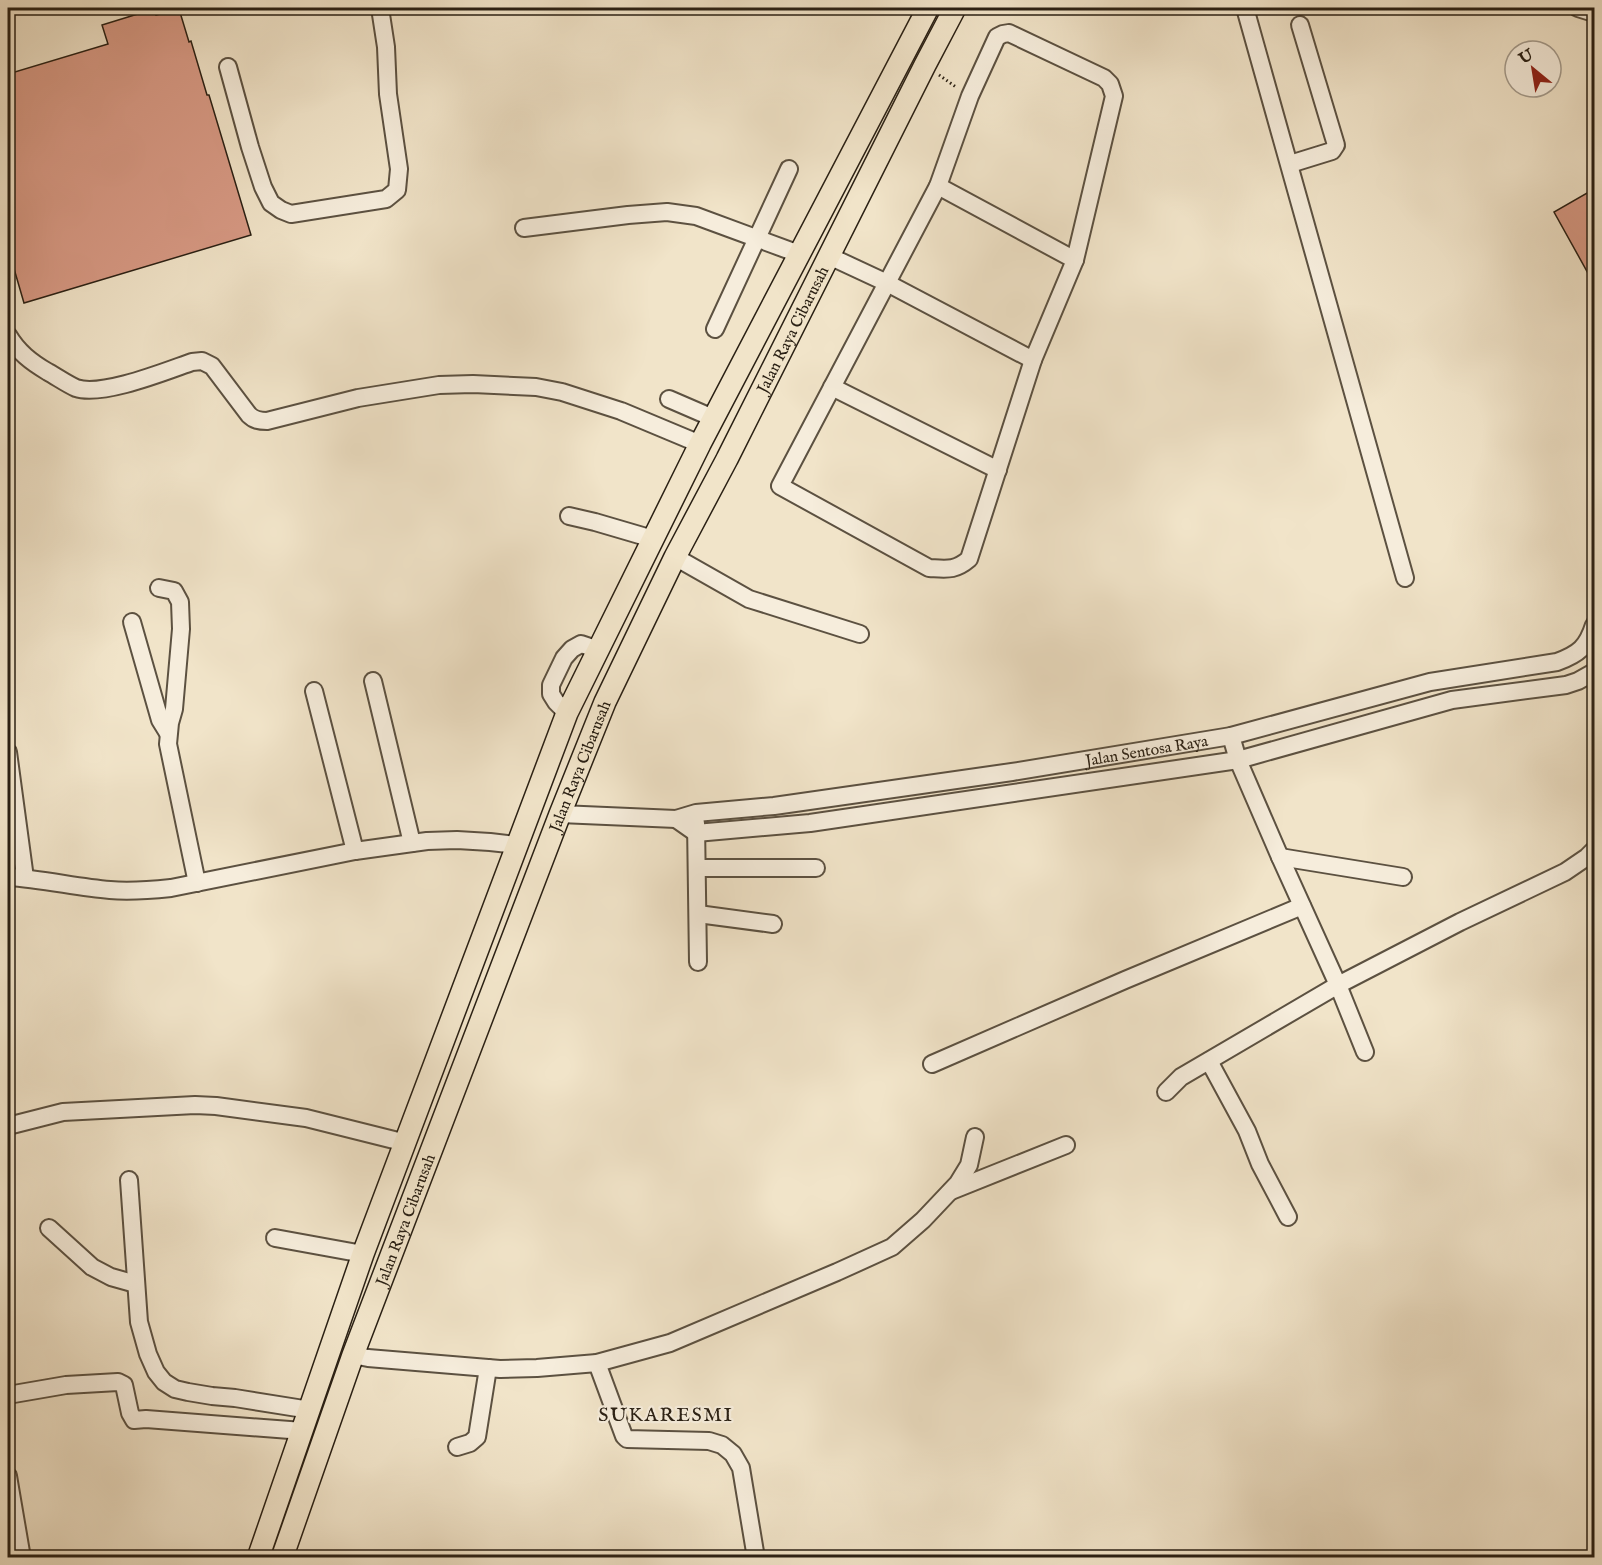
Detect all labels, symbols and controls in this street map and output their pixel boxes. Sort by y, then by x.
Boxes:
north arrow [1503,39,1563,99]
text: U [1515,45,1538,70]
street label: Jalan Raya Cibarusah [753,263,834,399]
street label: Jalan Raya Cibarusah [545,698,617,837]
street label: Jalan Sentosa Raya [1082,732,1210,772]
street label: Jalan Raya Cibarusah [372,1151,441,1291]
district label: SUKARESMI [598,1403,734,1428]

